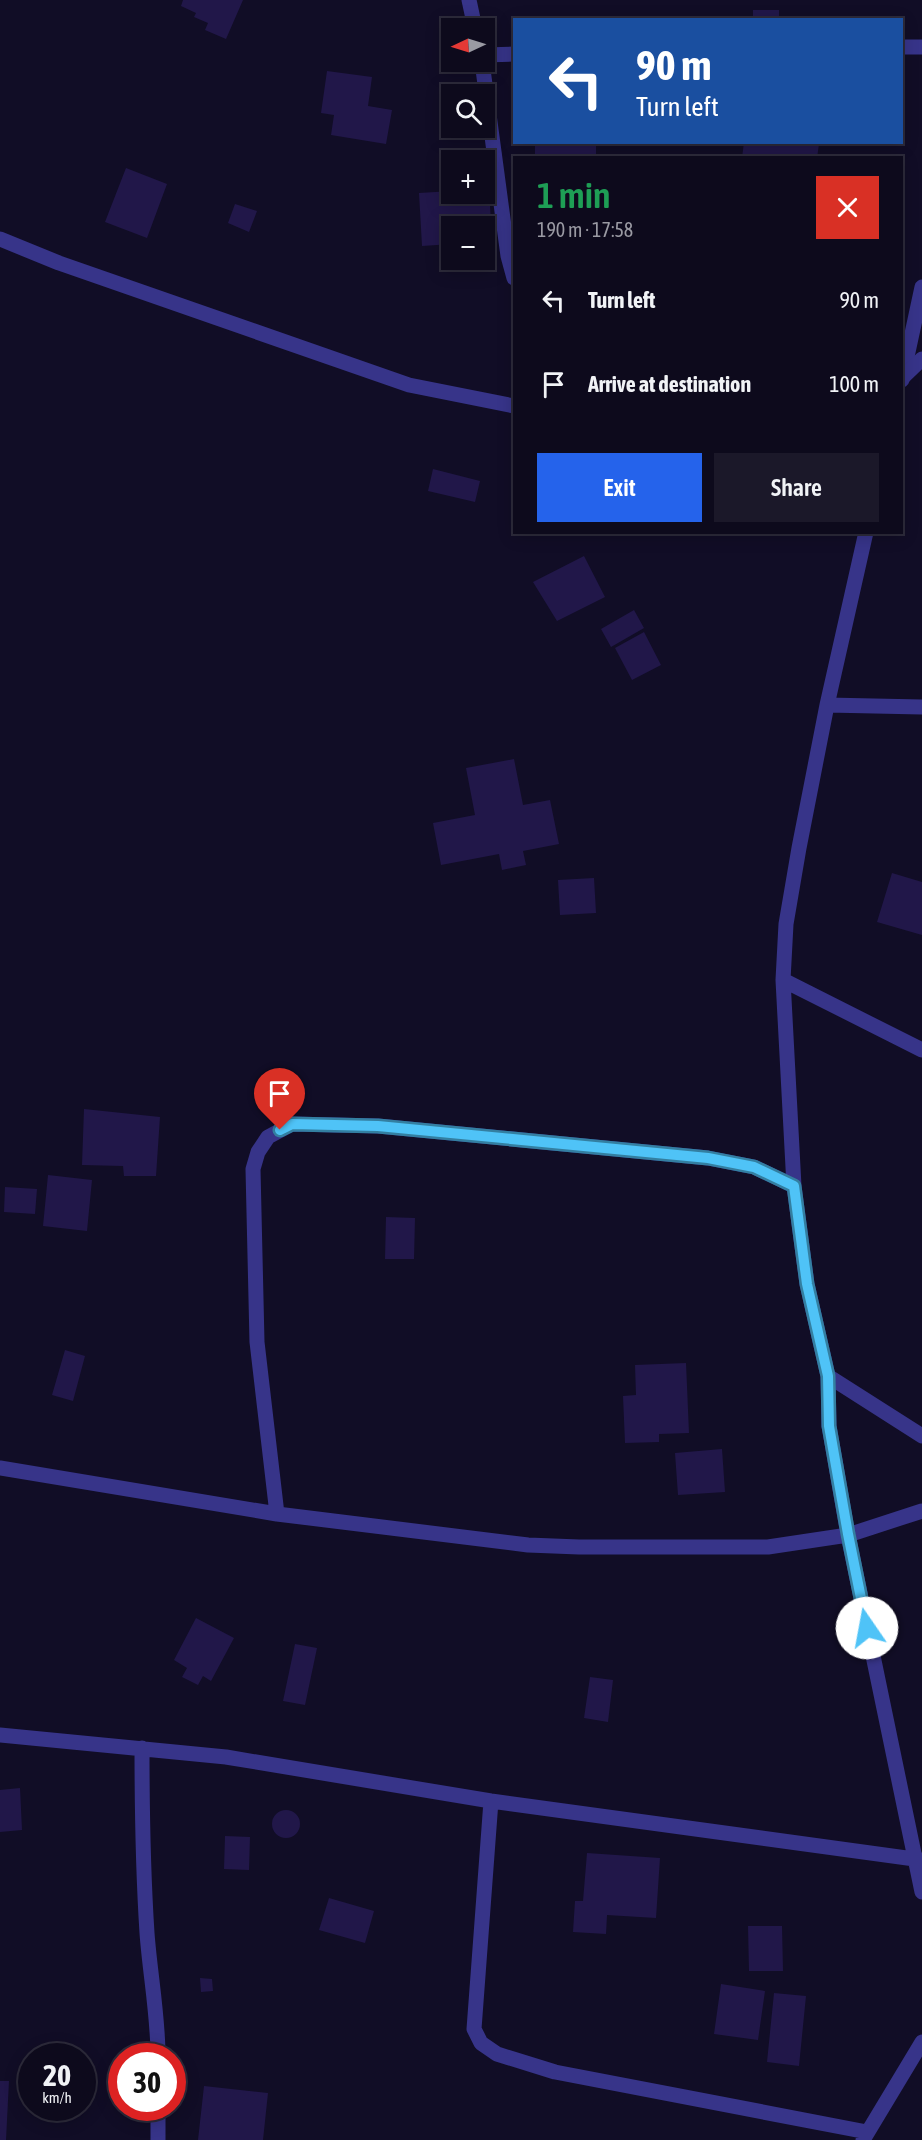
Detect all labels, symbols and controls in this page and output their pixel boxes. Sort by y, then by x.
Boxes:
north arrow [441,18,495,72]
map controls [441,18,495,270]
text: 90 m [636,41,711,89]
icon: left [537,42,615,120]
button: search [441,84,495,138]
text: Turn left [636,91,719,122]
button: + [441,150,495,204]
text: 1 min [537,174,611,216]
button: close [816,176,879,239]
button: − [441,216,495,270]
text: 190 m · 17:58 [537,218,633,241]
icon: left [537,284,570,317]
text: Turn left [588,287,655,313]
text: 90 m [839,287,879,313]
icon: arrive [537,368,570,401]
text: Arrive at destination [588,371,751,397]
text: 100 m [829,371,879,397]
button: Exit [537,453,702,522]
button: Share [714,453,879,522]
pin [254,1068,305,1130]
icon: arrive [263,1077,296,1110]
position arrow [835,1596,899,1660]
speed limit sign: 30 [108,2043,186,2121]
text: 20 [43,2058,71,2092]
text: km/h [42,2089,72,2106]

